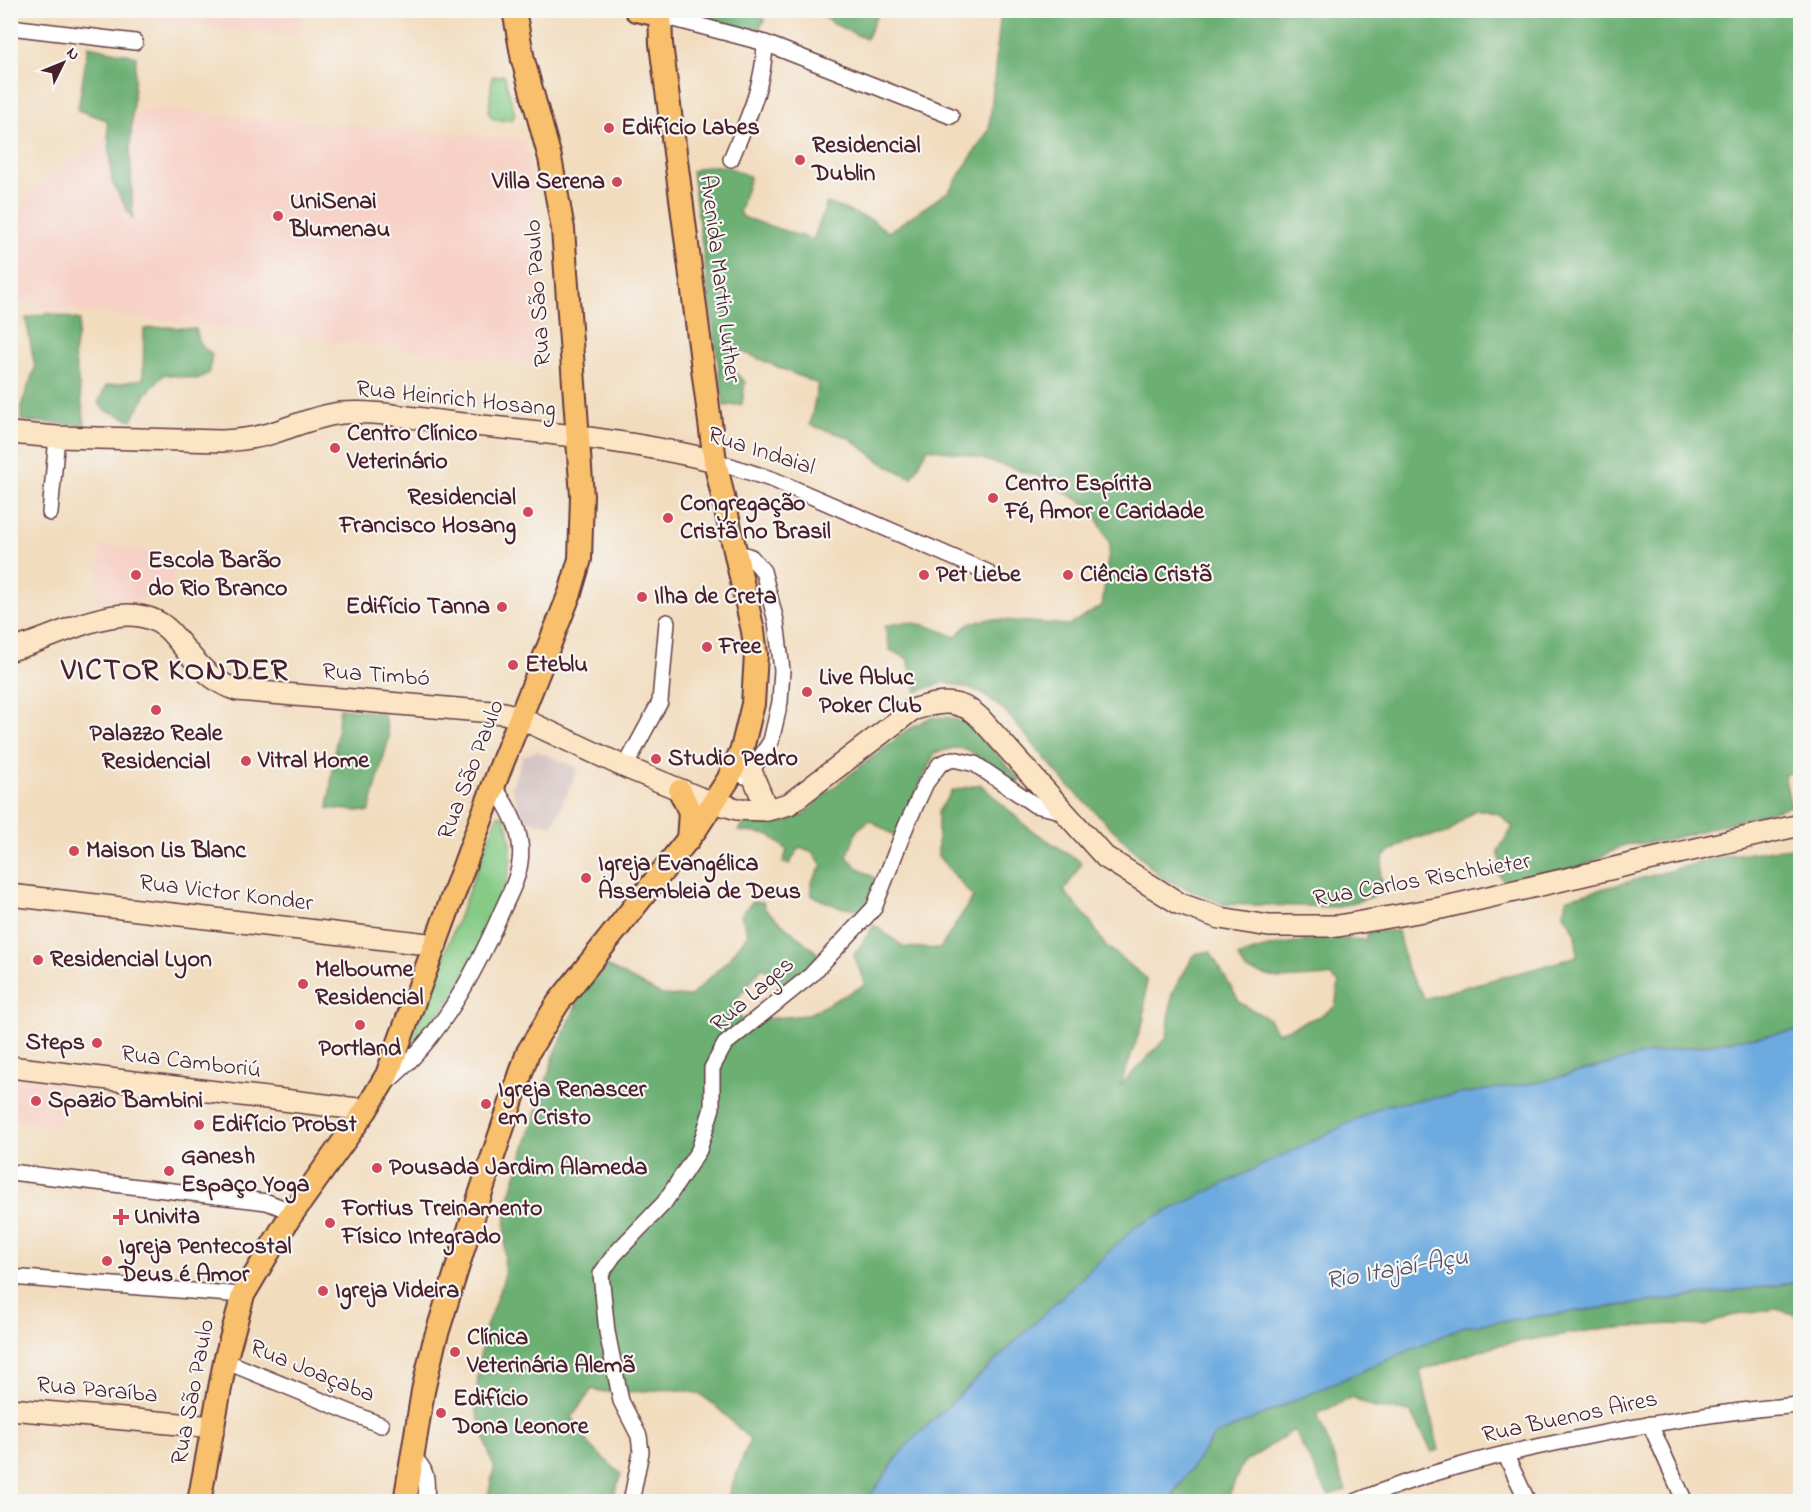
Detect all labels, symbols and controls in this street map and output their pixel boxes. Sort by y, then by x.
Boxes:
north arrow [33,33,93,93]
text: N [60,42,85,66]
place label: Edifício Labes [621,111,760,146]
marker: Edifício Labes [602,121,616,135]
place label: Residencial Dublin [811,129,921,192]
marker: Residencial Dublin [793,153,807,167]
place label: Villa Serena [491,165,605,200]
street label: Avenida Martin Luther [689,173,749,386]
marker: Villa Serena [610,175,624,189]
place label: UniSenai Blumenau [289,185,391,248]
marker: UniSenai Blumenau [271,209,285,223]
street label: Rua São Paulo [516,218,562,368]
street label: Rua Heinrich Hosang [354,372,558,428]
place label: Centro Clínico Veterinário [346,417,478,480]
street label: Rua Indaial [703,418,819,486]
marker: Centro Clínico Veterinário [328,441,342,455]
place label: Centro Espírita Fé, Amor e Caridade [1004,467,1205,530]
place label: Residencial Francisco Hosang [339,481,516,545]
place label: Congregação Cristã no Brasil [680,487,831,550]
marker: Centro Espírita Fé, Amor e Caridade [986,491,1000,505]
marker: Residencial Francisco Hosang [521,505,535,519]
marker: Congregação Cristã no Brasil [661,511,675,525]
place label: Escola Barão do Rio Branco [148,544,288,607]
place label: Pet Liebe [936,558,1022,593]
place label: Ciência Cristã [1080,558,1212,593]
marker: Escola Barão do Rio Branco [129,568,143,582]
marker: Pet Liebe [917,568,931,582]
marker: Ciência Cristã [1061,568,1075,582]
place label: Ilha de Creta [654,580,777,615]
place label: Edifício Tanna [345,590,490,625]
marker: Ilha de Creta [635,590,649,604]
marker: Edifício Tanna [495,600,509,614]
place label: Free [718,630,763,665]
marker: Free [700,640,714,654]
place label: Eteblu [525,648,588,683]
district label: VICTOR KONDER [60,650,289,694]
street label: Rua Timbó [321,655,431,697]
marker: Eteblu [506,658,520,672]
place label: Live Abluc Poker Club [819,661,922,724]
marker: Live Abluc Poker Club [800,685,814,699]
street label: Rua São Paulo [429,695,515,845]
marker: Palazzo Reale Residencial [149,703,163,717]
place label: Palazzo Reale Residencial [90,717,224,780]
place label: Studio Pedro [668,742,798,777]
place label: Vitral Home [257,744,370,779]
marker: Studio Pedro [649,752,663,766]
marker: Vitral Home [239,754,253,768]
place label: Maison Lis Blanc [86,834,247,869]
marker: Maison Lis Blanc [67,844,81,858]
street label: Rua Carlos Rischbieter [1311,845,1534,917]
place label: Igreja Evangélica Assembleia de Deus [598,847,801,910]
street label: Rua Victor Konder [137,866,316,922]
marker: Igreja Evangélica Assembleia de Deus [579,871,593,885]
place label: Residencial Lyon [50,943,212,979]
street label: Rua Lages [703,948,803,1042]
marker: Residencial Lyon [31,953,45,967]
place label: Melbourne Residencial [315,953,424,1016]
marker: Melbourne Residencial [296,977,310,991]
marker: Portland [353,1018,367,1032]
place label: Steps [26,1026,85,1061]
place label: Portland [319,1032,402,1067]
marker: Steps [90,1036,104,1050]
street label: Rua Camboriú [119,1037,263,1089]
place label: Igreja Renascer em Cristo [498,1073,647,1136]
place label: Spazio Bambini [48,1084,203,1119]
marker: Spazio Bambini [29,1094,43,1108]
marker: Igreja Renascer em Cristo [479,1097,493,1111]
place label: Edifício Probst [211,1108,358,1143]
marker: Edifício Probst [192,1118,206,1132]
place label: Ganesh Espaço Yoga [181,1140,309,1204]
place label: Pousada Jardim Alameda [389,1151,647,1186]
marker: Pousada Jardim Alameda [370,1161,384,1175]
marker: Ganesh Espaço Yoga [162,1164,176,1178]
place label: Fortius Treinamento Físico Integrado [341,1192,542,1256]
place label: Univita [134,1200,200,1235]
marker: Univita [112,1208,130,1226]
marker: Fortius Treinamento Físico Integrado [323,1216,337,1230]
place label: Igreja Pentecostal Deus é Amor [118,1230,292,1293]
water label: Rio Itajaí-Açu [1323,1239,1471,1301]
marker: Igreja Pentecostal Deus é Amor [100,1254,114,1268]
place label: Igreja Videira [335,1274,459,1310]
marker: Igreja Videira [316,1284,330,1298]
street label: Rua São Paulo [163,1316,225,1468]
place label: Clínica Veterinária Alemã [466,1321,635,1384]
street label: Rua Joaçaba [244,1331,380,1413]
marker: Clínica Veterinária Alemã [448,1345,462,1359]
street label: Rua Paraíba [35,1368,159,1414]
place label: Edifício Dona Leonore [452,1382,590,1445]
street label: Rua Buenos Aires [1479,1382,1661,1454]
marker: Edifício Dona Leonore [434,1406,448,1420]

